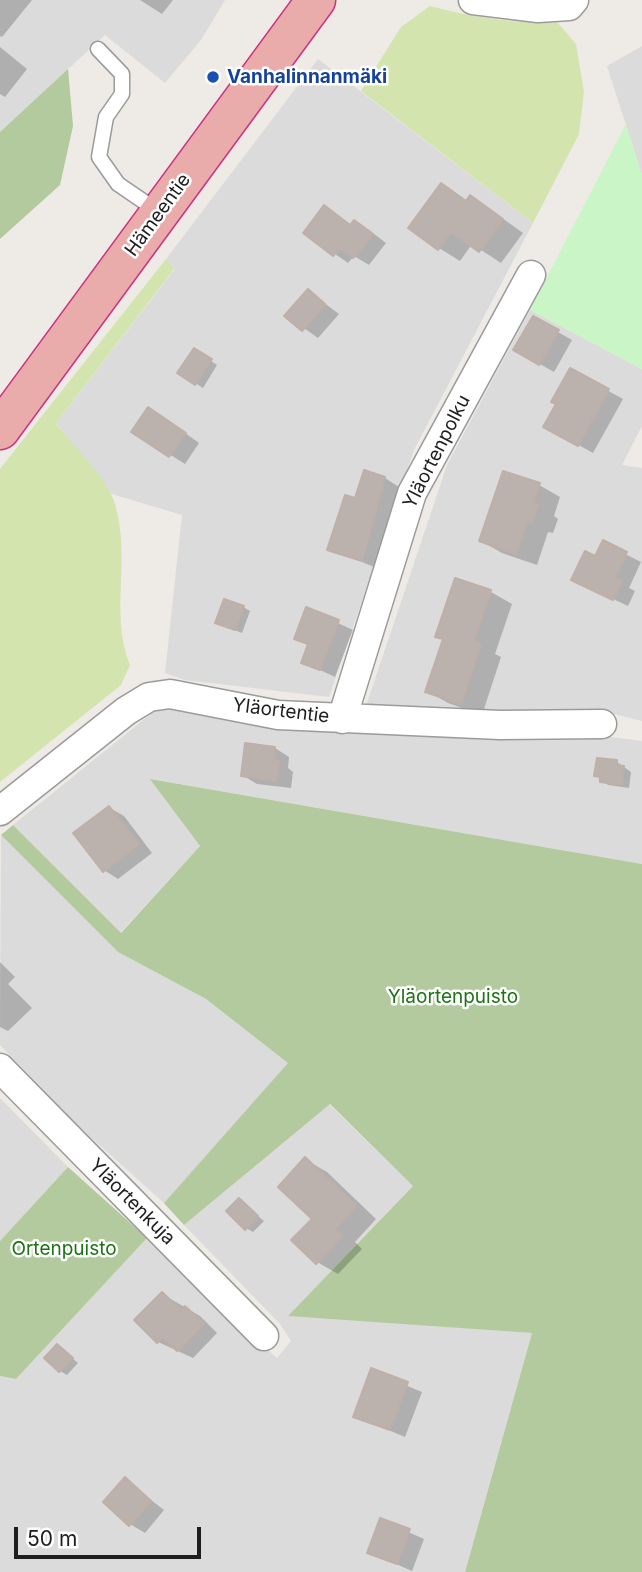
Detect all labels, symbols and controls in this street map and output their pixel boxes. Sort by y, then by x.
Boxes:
place label: Vanhalinnanmäki [227,66,387,88]
marker: Vanhalinnanmäki [205,69,221,85]
street label: Hämeentie [120,169,196,261]
street label: Yläortenpolku [399,391,475,513]
street label: Yläortentie [231,694,331,728]
park label: Yläortenpuisto [388,986,518,1008]
street label: Yläortenkuja [84,1154,180,1250]
park label: Ortenpuisto [11,1238,117,1260]
scale bar [18,1512,205,1556]
text: 50 m [27,1526,77,1551]

